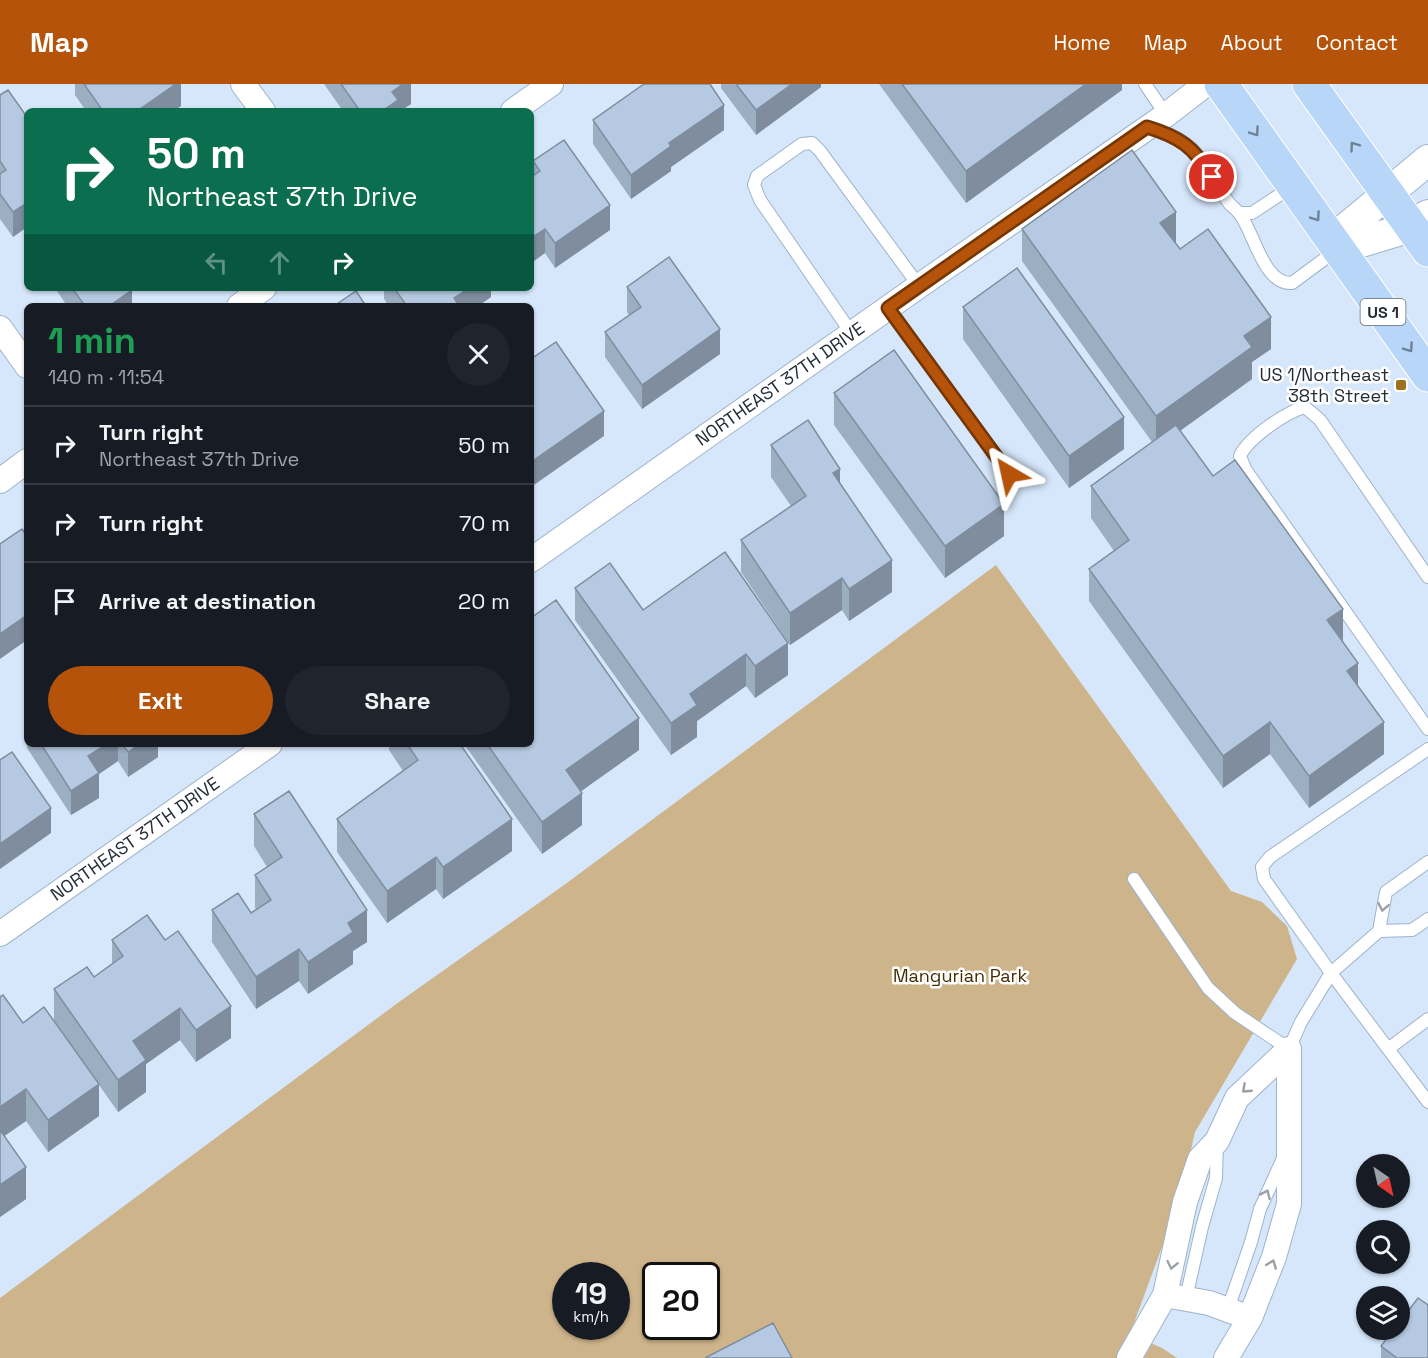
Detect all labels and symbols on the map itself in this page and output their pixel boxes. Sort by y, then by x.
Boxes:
one-way arrow [1248,125,1259,136]
one-way arrow [1350,142,1361,153]
pin [1186,151,1237,202]
one-way arrow [1309,211,1320,222]
road number: US 1 [1360,299,1406,325]
street label: NORTHEAST 37TH DRIVE [691,316,869,451]
one-way arrow [1402,341,1413,352]
place label: US 1/Northeast 38th Street [1259,363,1389,407]
marker: US 1/Northeast 38th Street [1394,378,1408,392]
position arrow [977,442,1041,506]
street label: NORTHEAST 37TH DRIVE [46,771,224,906]
one-way arrow [1378,902,1390,911]
park label: Mangurian Park [893,964,1027,987]
one-way arrow [1243,1082,1253,1093]
north arrow [1356,1154,1410,1208]
one-way arrow [1259,1190,1271,1201]
one-way arrow [1264,1259,1277,1269]
one-way arrow [1166,1260,1179,1270]
speed limit sign: 20 [642,1262,720,1340]

